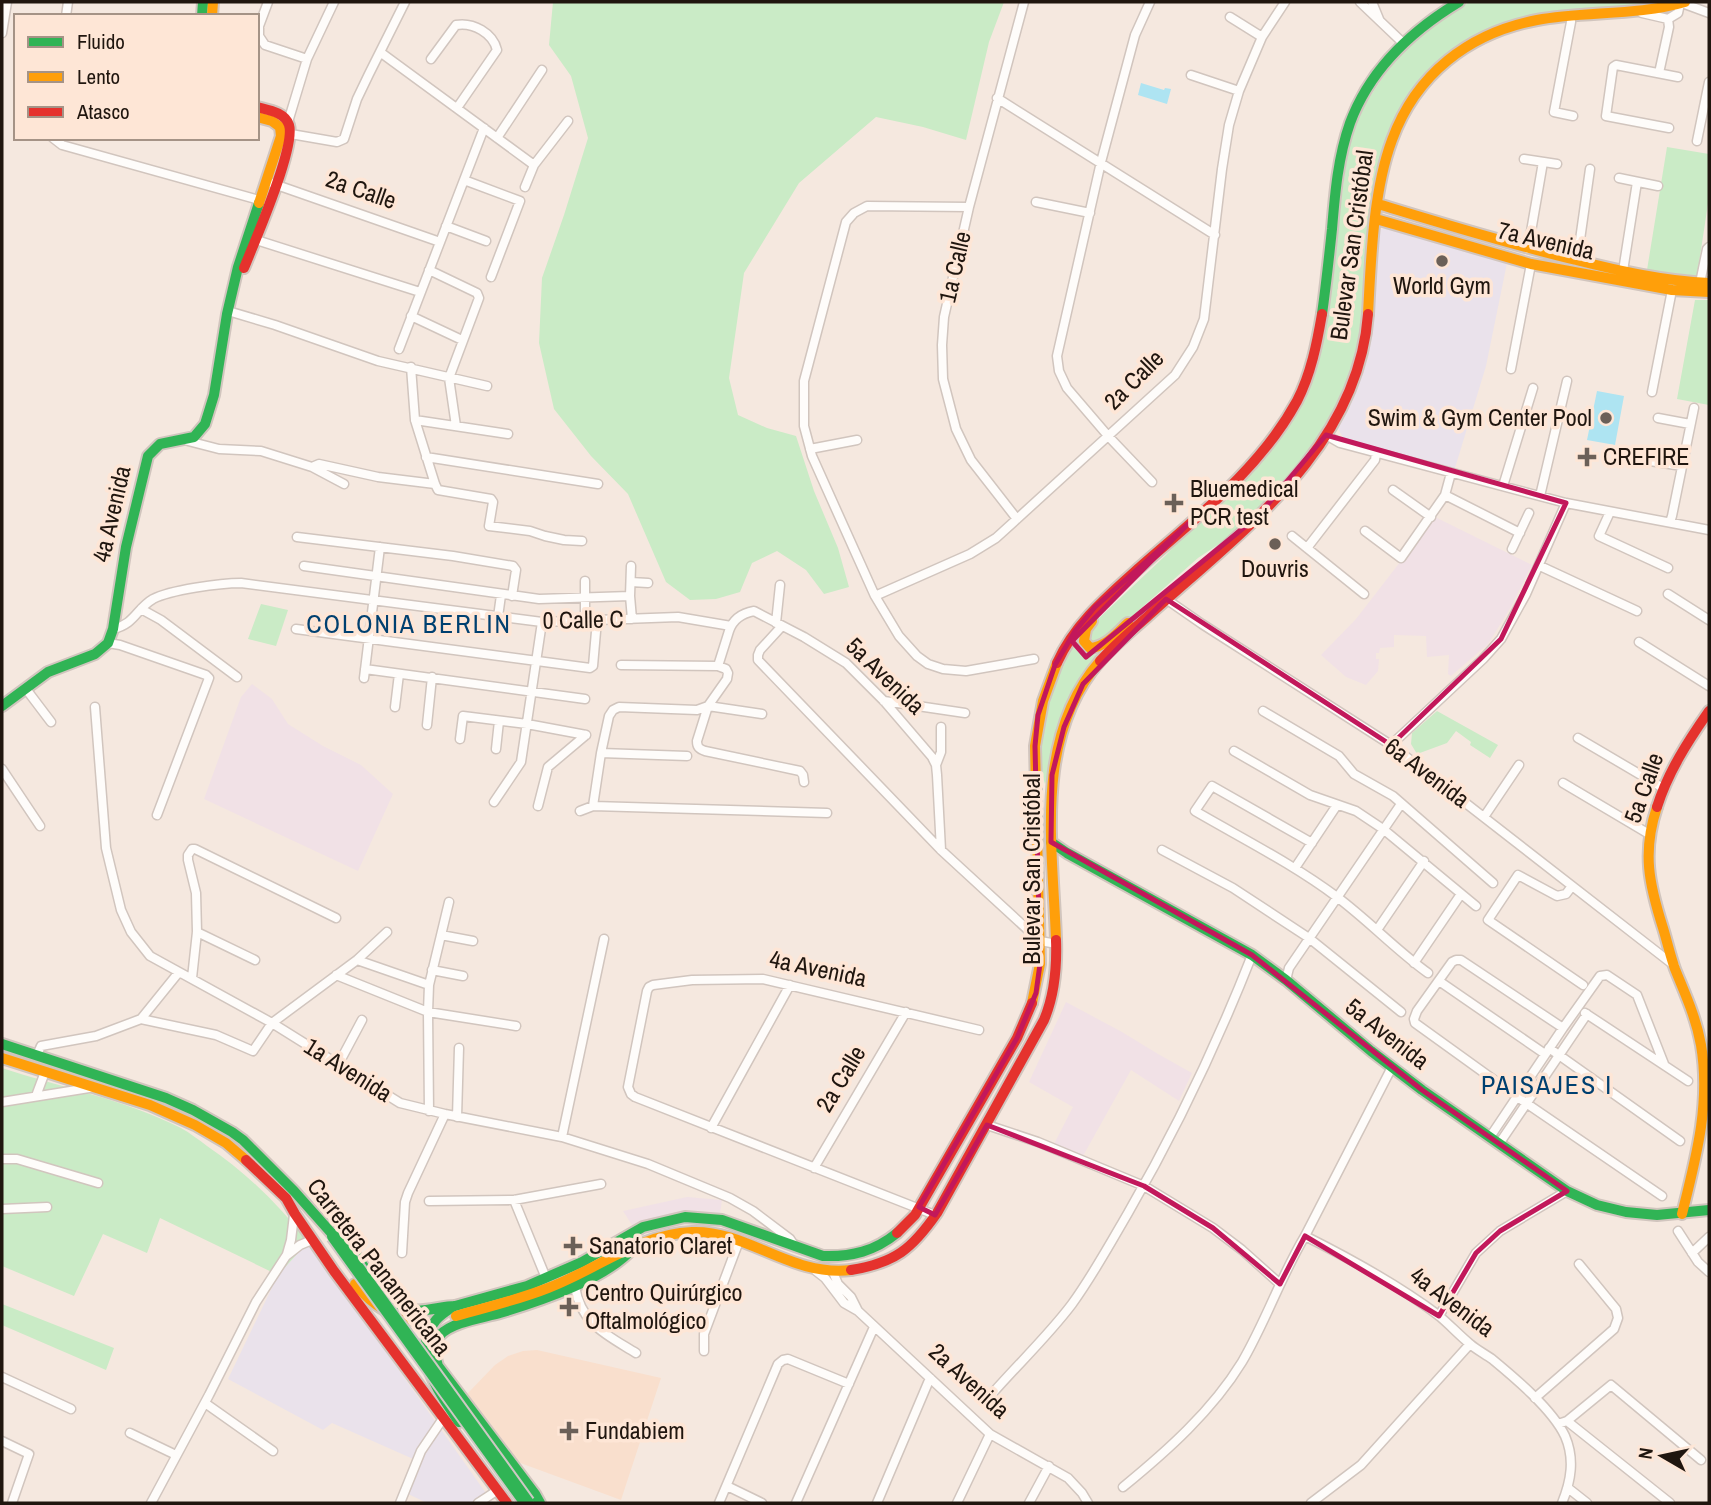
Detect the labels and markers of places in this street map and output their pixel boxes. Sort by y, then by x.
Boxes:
marker: World Gym [1434,253,1450,269]
place label: World Gym [1393,269,1491,301]
place label: Swim & Gym Center Pool [1368,401,1592,433]
marker: Swim & Gym Center Pool [1598,410,1614,426]
place label: CREFIRE [1603,440,1689,472]
marker: CREFIRE [1577,447,1597,467]
place label: Bluemedical PCR test [1190,472,1298,532]
marker: Bluemedical PCR test [1164,493,1184,513]
marker: Douvris [1267,536,1283,552]
place label: Douvris [1241,552,1309,584]
place label: Sanatorio Claret [589,1229,733,1261]
marker: Sanatorio Claret [563,1236,583,1256]
place label: Centro Quirúrgico Oftalmológico [585,1276,743,1336]
marker: Centro Quirúrgico Oftalmológico [559,1297,579,1317]
place label: Fundabiem [585,1414,685,1446]
marker: Fundabiem [559,1421,579,1441]

